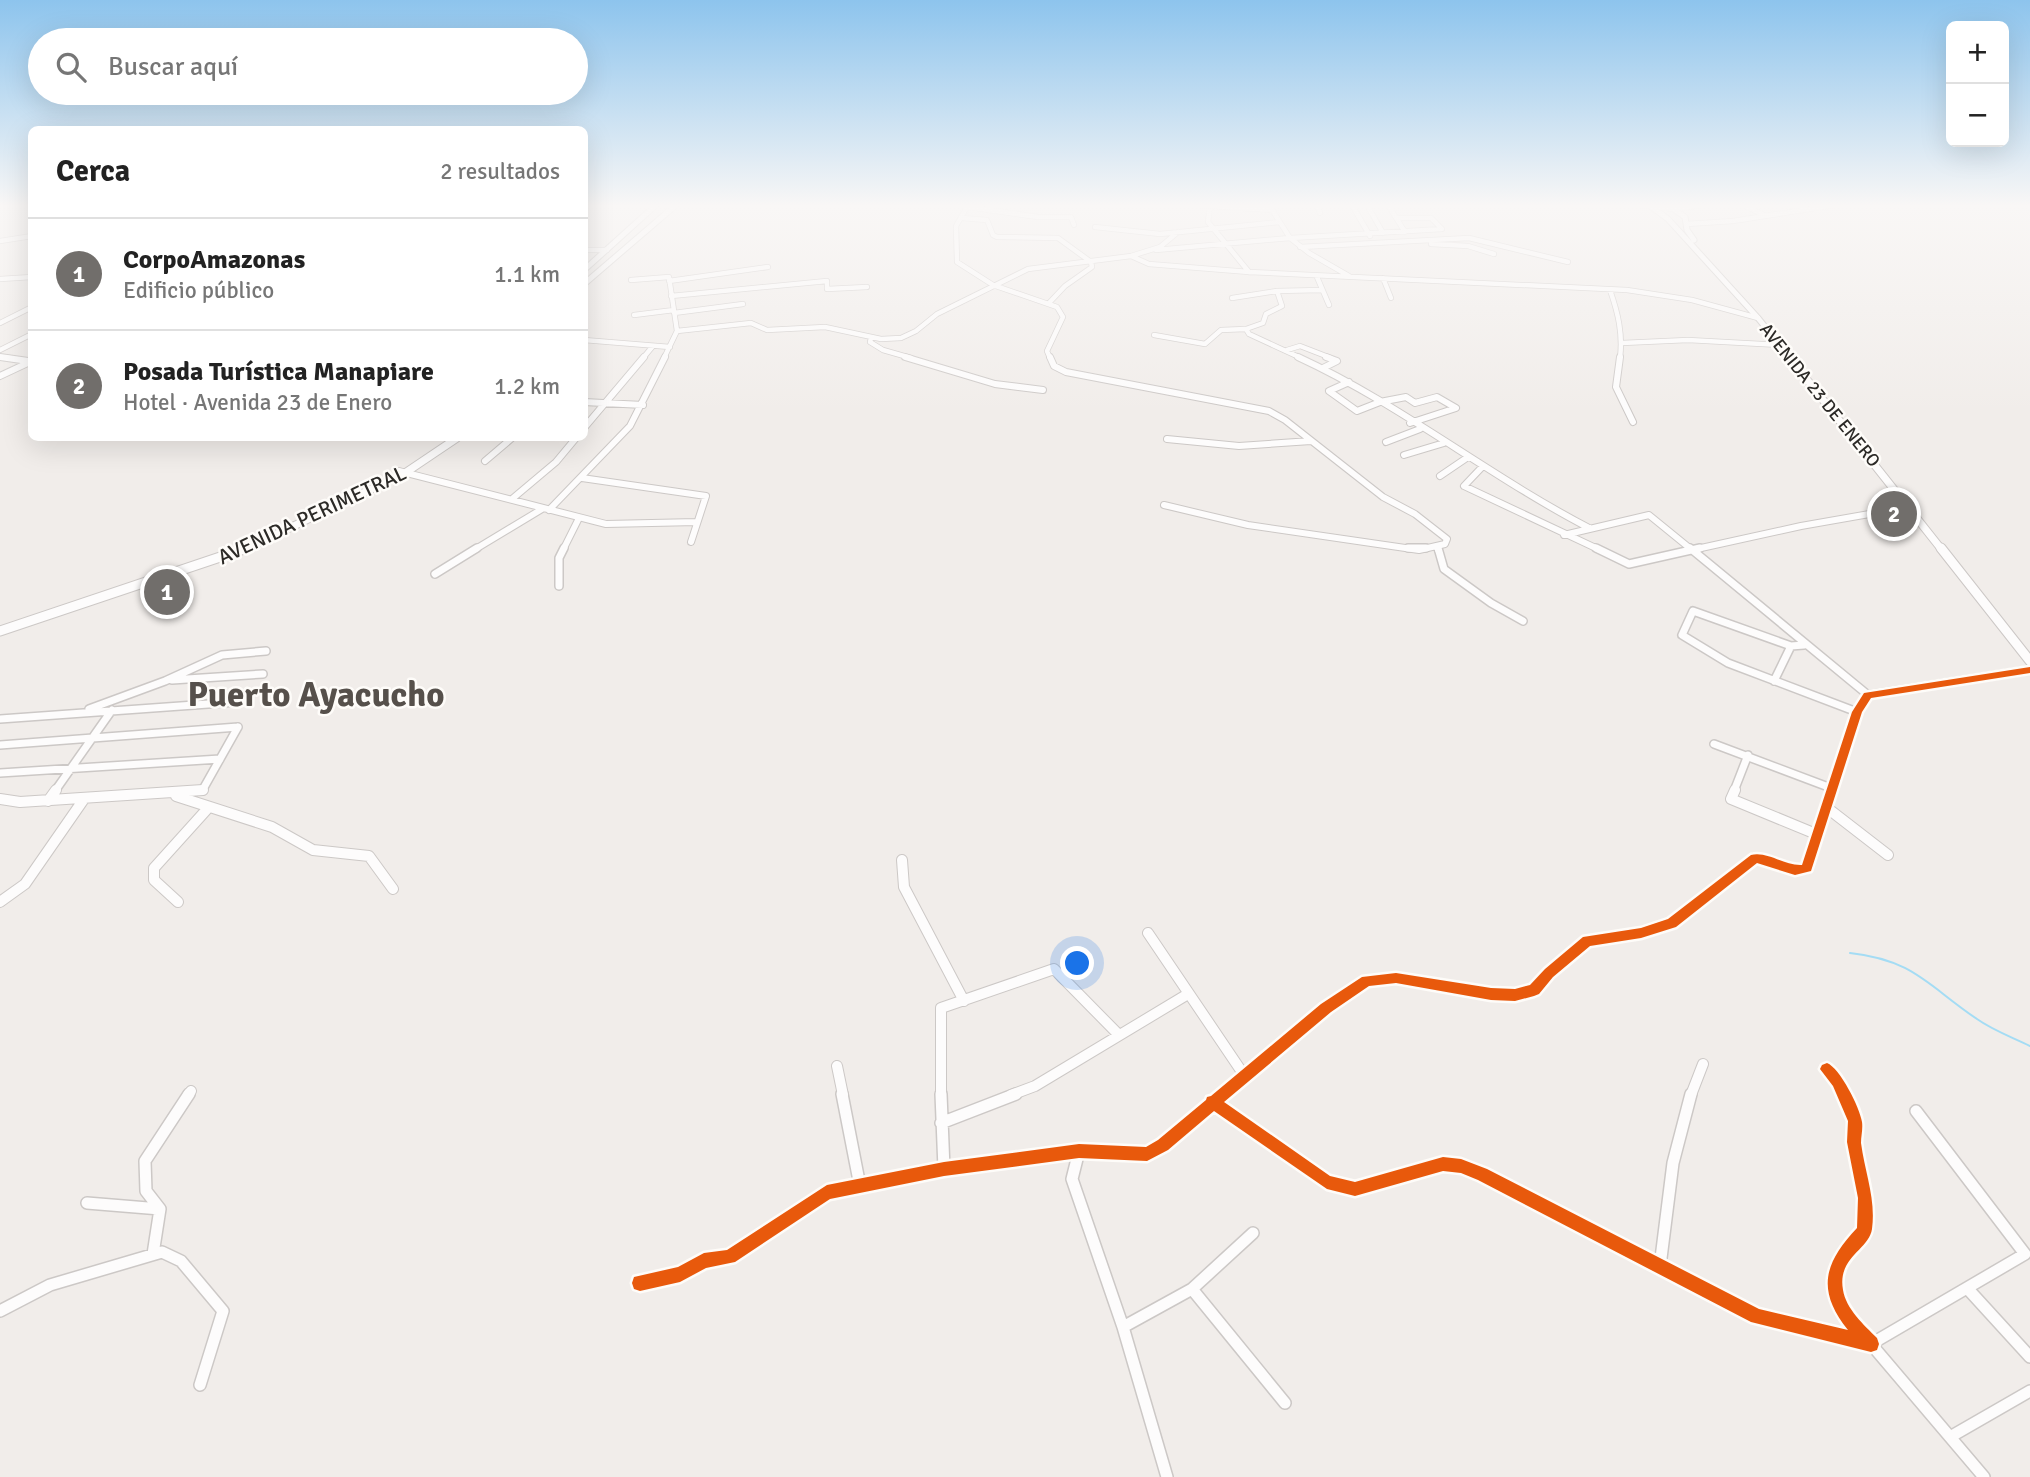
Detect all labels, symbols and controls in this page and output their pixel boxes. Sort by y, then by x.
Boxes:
map controls [1946,21,2009,147]
button: + [1946,21,2009,84]
search box [28,28,588,105]
icon: search [52,48,90,86]
text: Buscar aquí [108,51,238,83]
button: − [1946,84,2009,147]
text: Cerca [56,153,130,190]
text: 2 resultados [440,157,560,186]
text: CorpoAmazonas [123,244,305,276]
text: 1 [73,260,85,289]
text: 1.1 km [494,260,560,289]
text: Edificio público [123,276,274,305]
street label: AVENIDA 23 DE ENERO [1755,319,1885,471]
text: Posada Turística Manapiare [123,356,434,388]
text: 2 [73,372,85,401]
text: 1.2 km [494,372,560,401]
text: Hotel · Avenida 23 de Enero [123,388,392,417]
street label: AVENIDA PERIMETRAL [214,460,411,570]
pin: 2 [1871,488,1917,540]
pin: 1 [144,566,190,618]
district label: Puerto Ayacucho [188,673,444,716]
your location [1060,946,1094,980]

